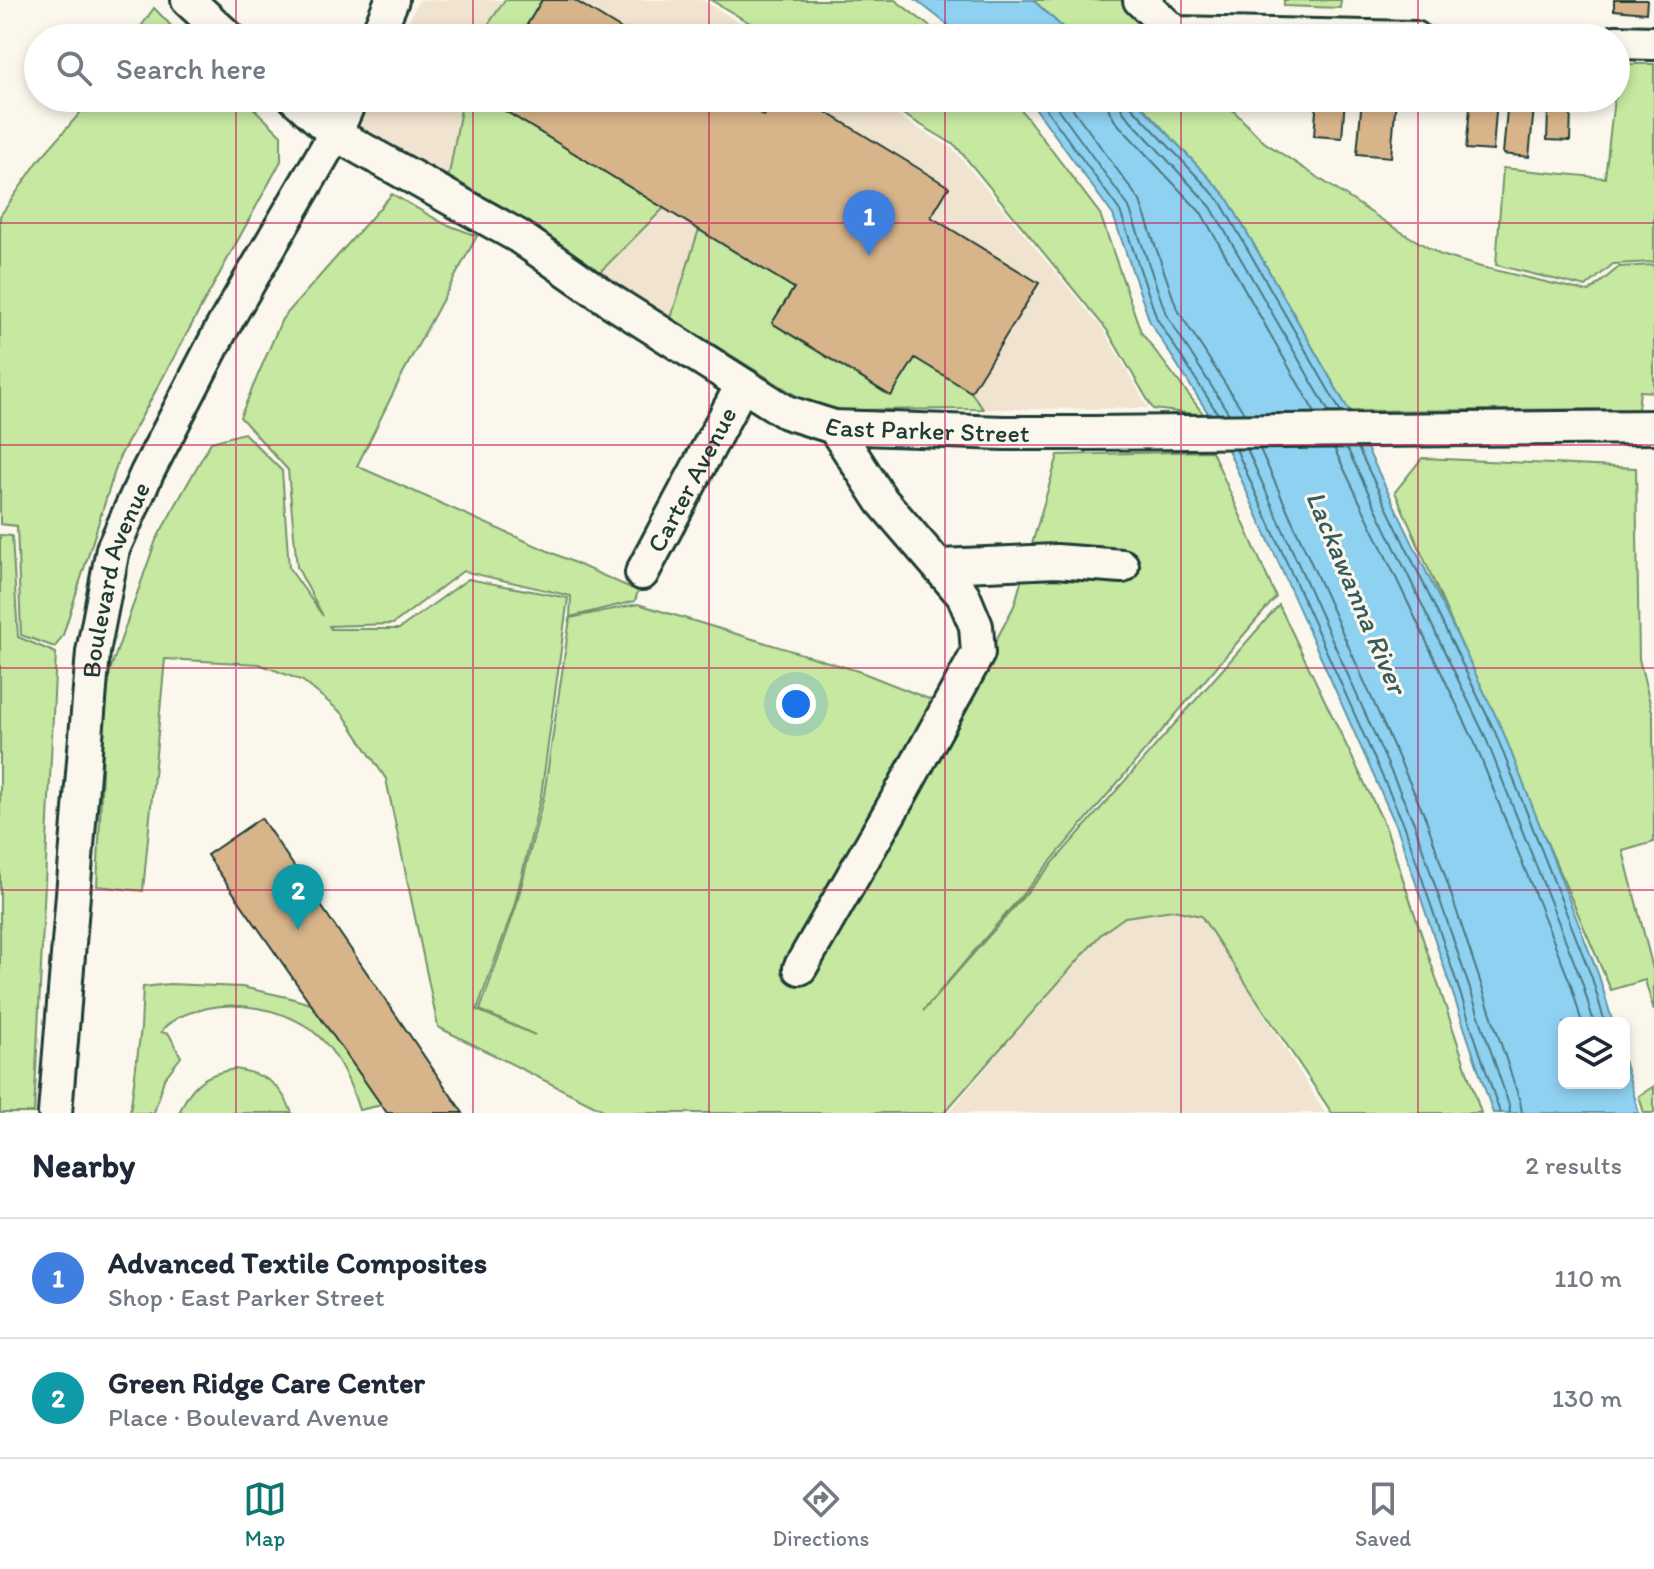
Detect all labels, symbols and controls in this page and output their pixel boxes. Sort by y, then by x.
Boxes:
search box [24,24,1630,112]
icon: search [52,46,96,90]
text: Search here [116,50,266,87]
pin: 1 [843,190,895,256]
street label: Carter Avenue [640,401,744,558]
street label: East Parker Street [821,409,1030,449]
street label: Boulevard Avenue [75,477,157,679]
water label: Lackawanna River [1299,486,1416,701]
your location [776,684,816,724]
pin: 2 [272,864,324,930]
map controls [1558,1017,1630,1089]
button: layers [1558,1017,1630,1089]
text: Nearby [32,1145,135,1186]
text: 2 results [1525,1149,1622,1181]
text: Advanced Textile Composites [108,1244,487,1281]
text: 1 [52,1262,64,1294]
text: 110 m [1554,1262,1622,1294]
text: Shop · East Parker Street [108,1281,384,1313]
text: Green Ridge Care Center [108,1364,425,1401]
text: 2 [51,1382,65,1414]
text: 130 m [1552,1382,1622,1414]
text: Place · Boulevard Avenue [108,1401,389,1433]
tab: Map [243,1477,287,1552]
tab: Directions [773,1477,869,1552]
tab: Saved [1355,1477,1411,1552]

